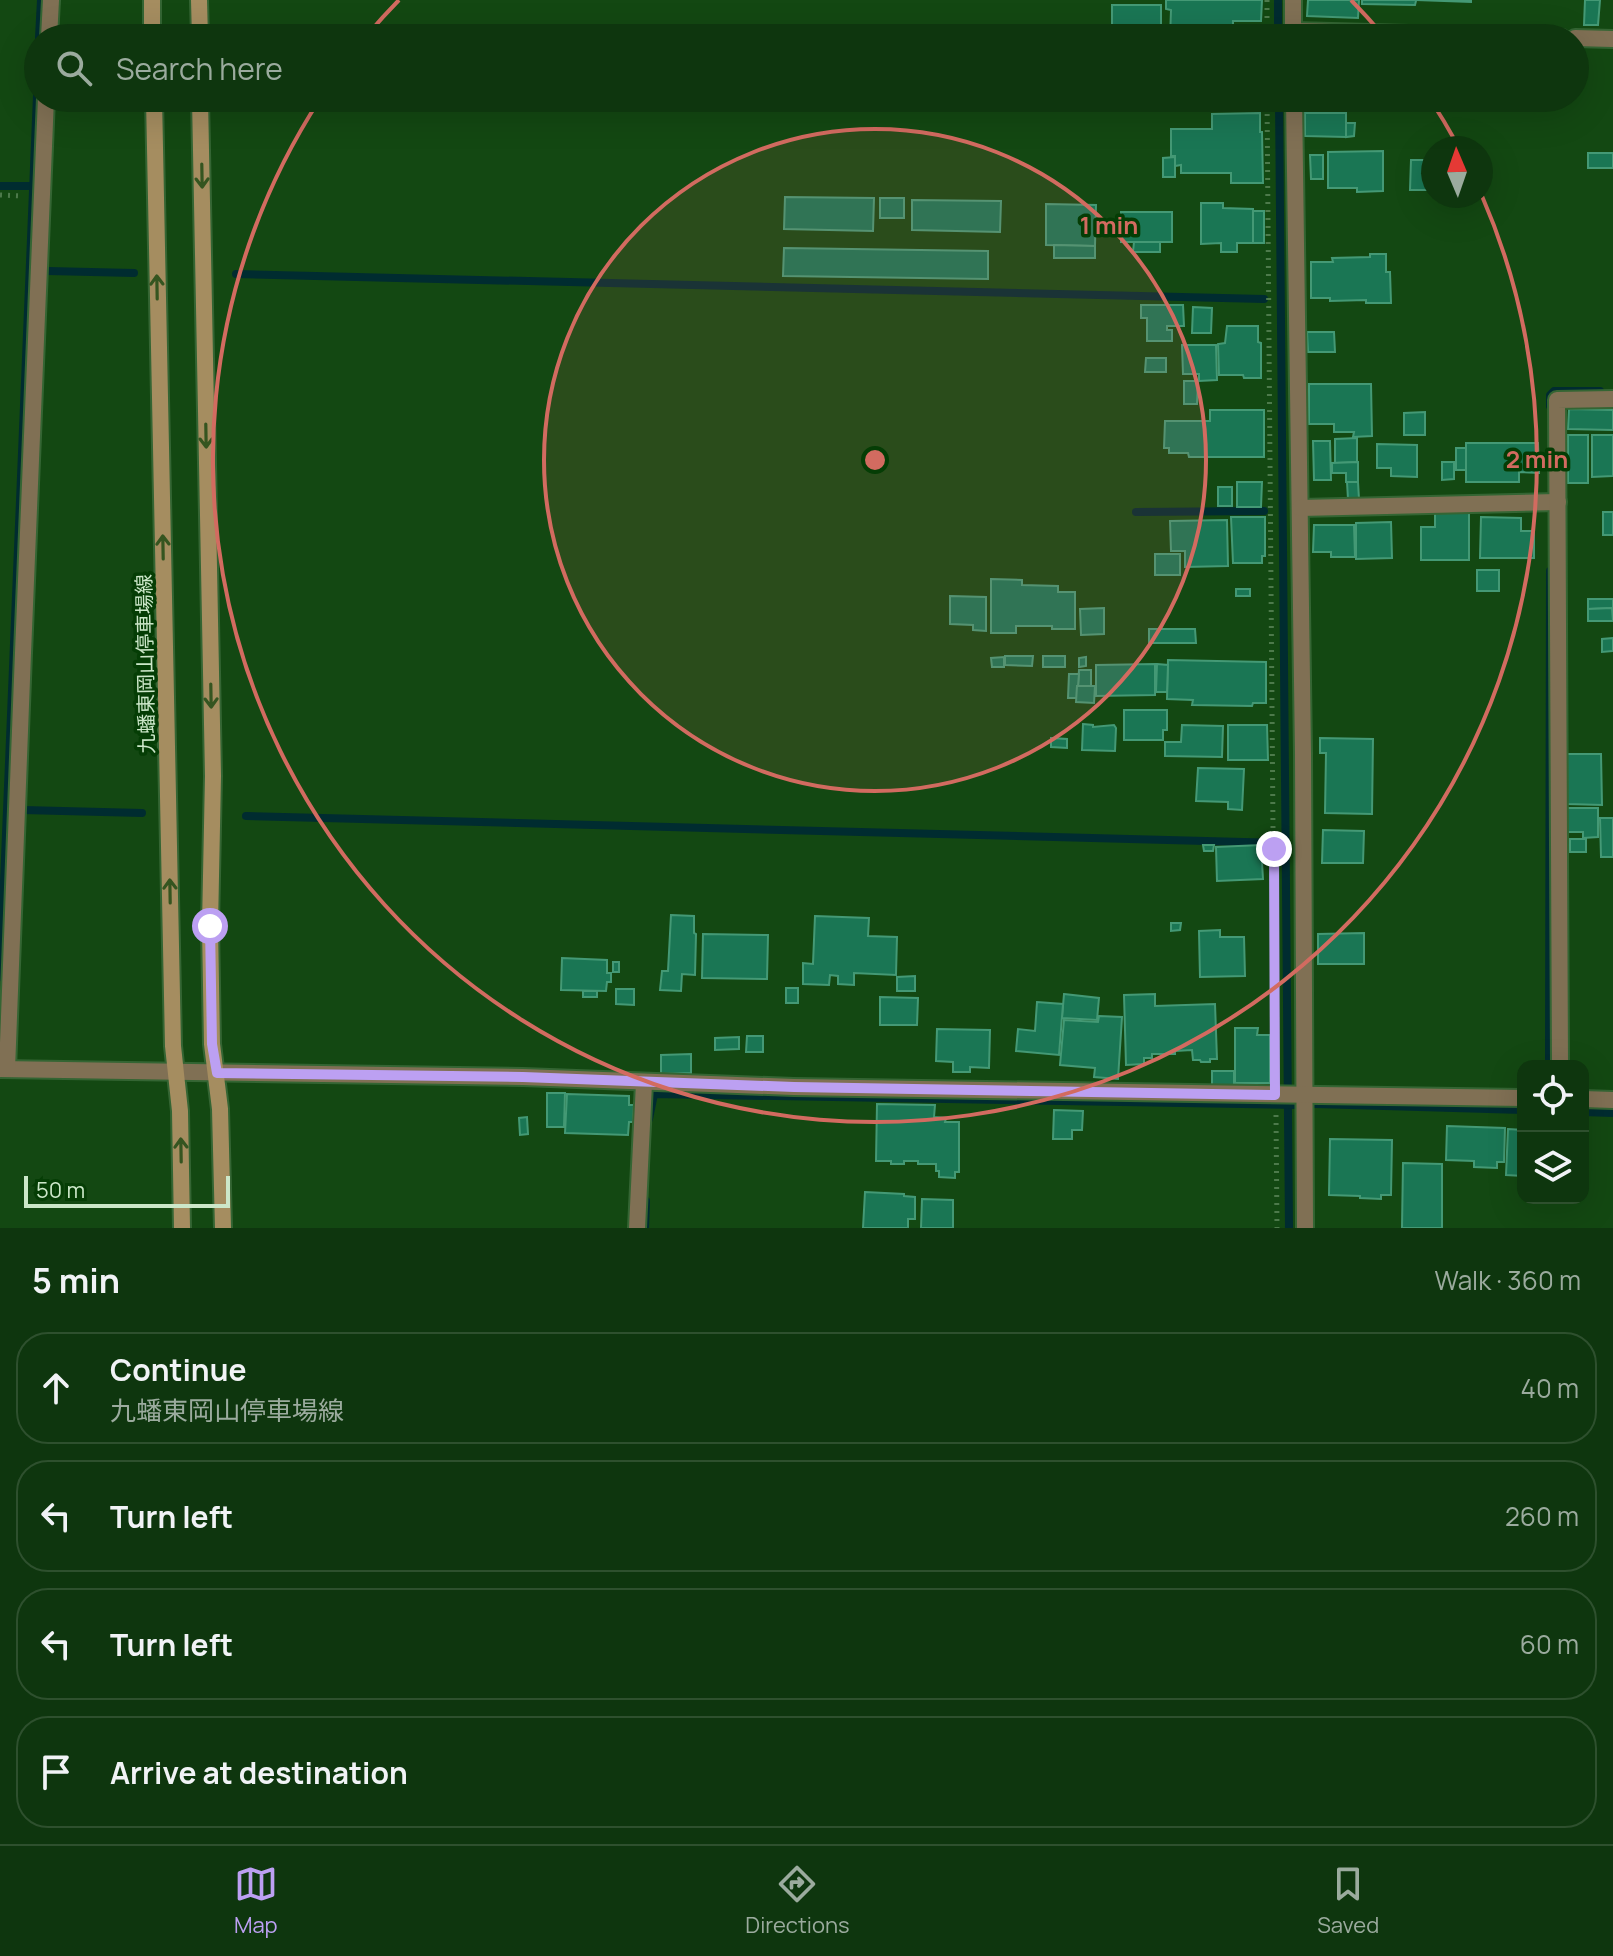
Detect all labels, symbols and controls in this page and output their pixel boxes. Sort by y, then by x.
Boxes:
search box [24,24,1589,112]
icon: search [52,46,96,90]
text: Search here [116,48,283,89]
north arrow [1421,136,1493,208]
one-way arrow [194,162,209,189]
text: 1 min [1080,208,1138,241]
one-way arrow [150,274,165,301]
one-way arrow [199,422,214,449]
text: 2 min [1506,442,1568,475]
centre of rings [861,446,889,474]
one-way arrow [155,534,170,561]
street label: 九蟠東岡山停車場線 [130,574,160,754]
one-way arrow [204,682,219,709]
route end [1256,831,1292,867]
one-way arrow [162,878,177,905]
route start [192,908,228,944]
map controls [1517,1060,1589,1204]
button: locate [1517,1060,1589,1132]
button: layers [1517,1132,1589,1204]
one-way arrow [174,1137,189,1164]
scale bar [24,1172,230,1208]
text: 50 m [36,1175,85,1205]
text: 5 min [32,1257,120,1303]
text: Walk · 360 m [1435,1262,1581,1298]
text: Continue [110,1349,246,1390]
icon: ahead [34,1366,78,1410]
text: 40 m [1521,1370,1579,1406]
text: 九蟠東岡山停車場線 [110,1392,344,1428]
icon: left [34,1494,78,1538]
text: Turn left [110,1496,233,1537]
text: 260 m [1505,1498,1579,1534]
icon: left [34,1622,78,1666]
text: Turn left [110,1624,233,1665]
text: 60 m [1520,1626,1579,1662]
icon: arrive [34,1750,78,1794]
text: Arrive at destination [110,1752,408,1793]
tab: Map [234,1862,278,1940]
tab: Directions [745,1862,850,1940]
tab: Saved [1317,1862,1379,1940]

